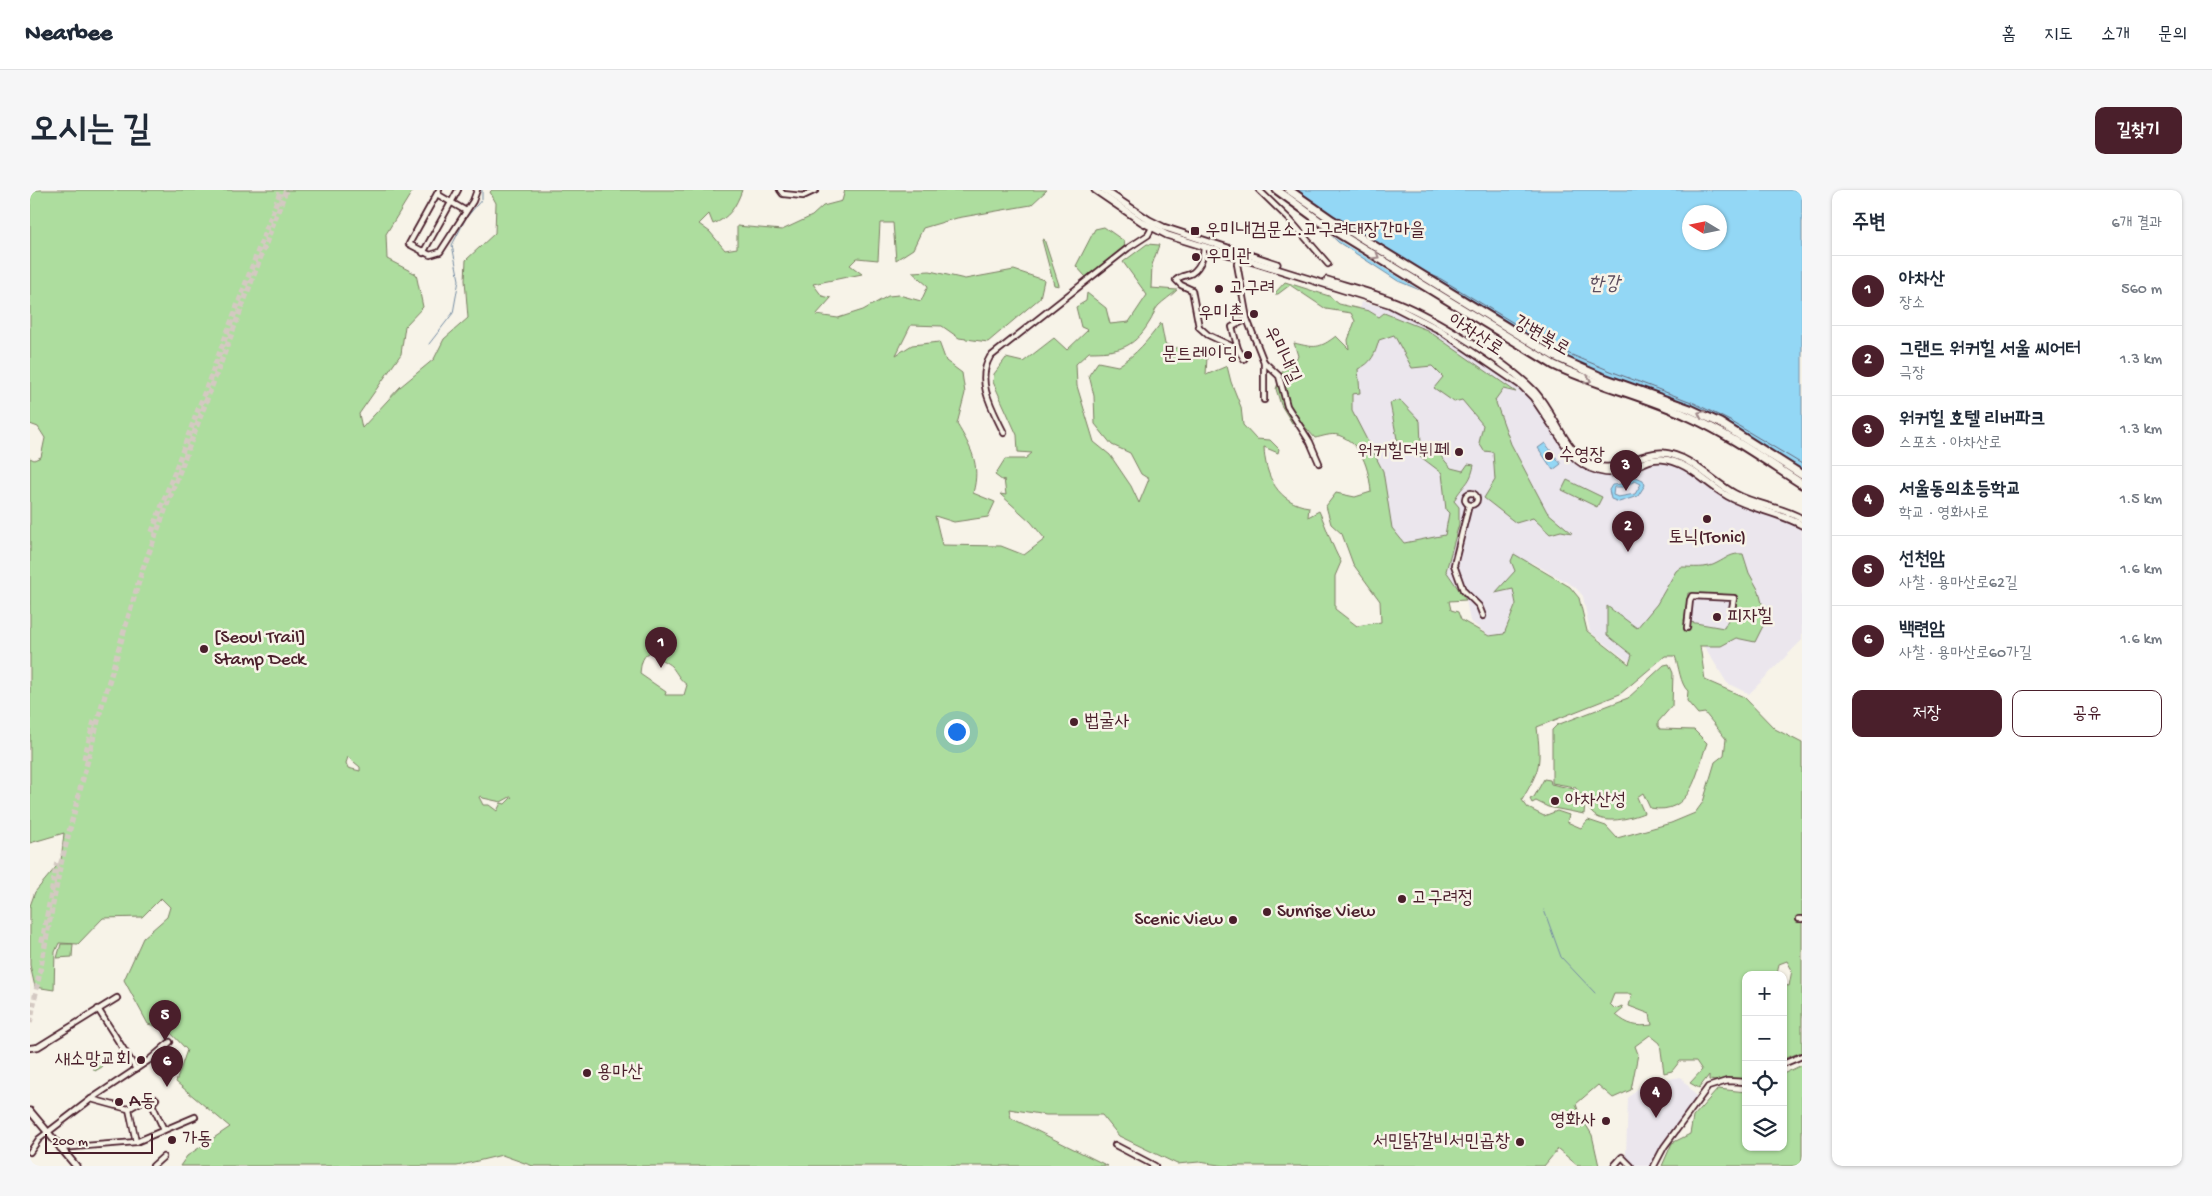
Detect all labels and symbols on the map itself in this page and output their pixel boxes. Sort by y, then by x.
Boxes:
north arrow [1682,205,1727,250]
place label: 우미내검문소.고구려대장간마을 [1205,220,1425,243]
marker: 우미내검문소.고구려대장간마을 [1189,225,1201,237]
place label: 우미관 [1206,246,1252,269]
one-way arrow [1370,249,1379,259]
marker: 우미관 [1190,251,1202,263]
water label: 한강 [1588,274,1623,297]
place label: 고구려 [1229,278,1275,301]
marker: 고구려 [1213,283,1225,295]
place label: 우미촌 [1198,303,1244,326]
marker: 우미촌 [1248,308,1260,320]
street label: 아차산로 [1443,310,1507,362]
street label: 강변북로 [1509,312,1573,362]
street label: 우미내길 [1257,322,1305,388]
place label: 문트레이딩 [1162,344,1238,367]
marker: 문트레이딩 [1242,349,1254,361]
one-way arrow [1583,374,1592,384]
one-way arrow [1697,410,1706,420]
place label: 워커힐더뷔페 [1357,441,1449,464]
place label: 수영장 [1559,445,1605,468]
marker: 워커힐더뷔페 [1453,446,1465,458]
marker: 수영장 [1543,450,1555,462]
pin: 3 [1610,450,1642,491]
pin: 2 [1612,511,1644,552]
marker: 토닉(Tonic) [1701,513,1713,525]
place label: 토닉(Tonic) [1668,527,1746,550]
place label: 피자힐 [1727,606,1774,629]
marker: 피자힐 [1711,611,1723,623]
place label: [Seoul Trail] Stamp Deck [214,627,307,672]
pin: 1 [645,627,677,668]
marker: [Seoul Trail] Stamp Deck [198,643,210,655]
place label: 법굴사 [1084,711,1130,734]
marker: 법굴사 [1068,716,1080,728]
your location [944,719,970,745]
place label: 아차산성 [1565,790,1626,813]
marker: 아차산성 [1549,795,1561,807]
place label: 고구려정 [1412,888,1473,911]
marker: 고구려정 [1396,893,1408,905]
place label: Sunrise View [1277,901,1375,924]
marker: Sunrise View [1261,906,1273,918]
place label: Scenic View [1135,909,1223,932]
marker: Scenic View [1227,914,1239,926]
pin: 5 [149,1000,181,1041]
pin: 6 [151,1046,183,1087]
place label: 새소망교회 [55,1049,131,1072]
marker: 새소망교회 [135,1054,147,1066]
place label: 용마산 [597,1062,643,1085]
marker: 용마산 [581,1067,593,1079]
pin: 4 [1640,1077,1672,1118]
place label: A동 [129,1091,156,1114]
marker: A동 [113,1096,125,1108]
place label: 영화사 [1550,1110,1596,1133]
marker: 영화사 [1600,1115,1612,1127]
place label: 가동 [182,1129,213,1152]
scale bar [45,1131,152,1154]
place label: 서민닭갈비서민곱창 [1372,1131,1510,1154]
marker: 가동 [166,1134,178,1146]
marker: 서민닭갈비서민곱창 [1514,1136,1526,1148]

